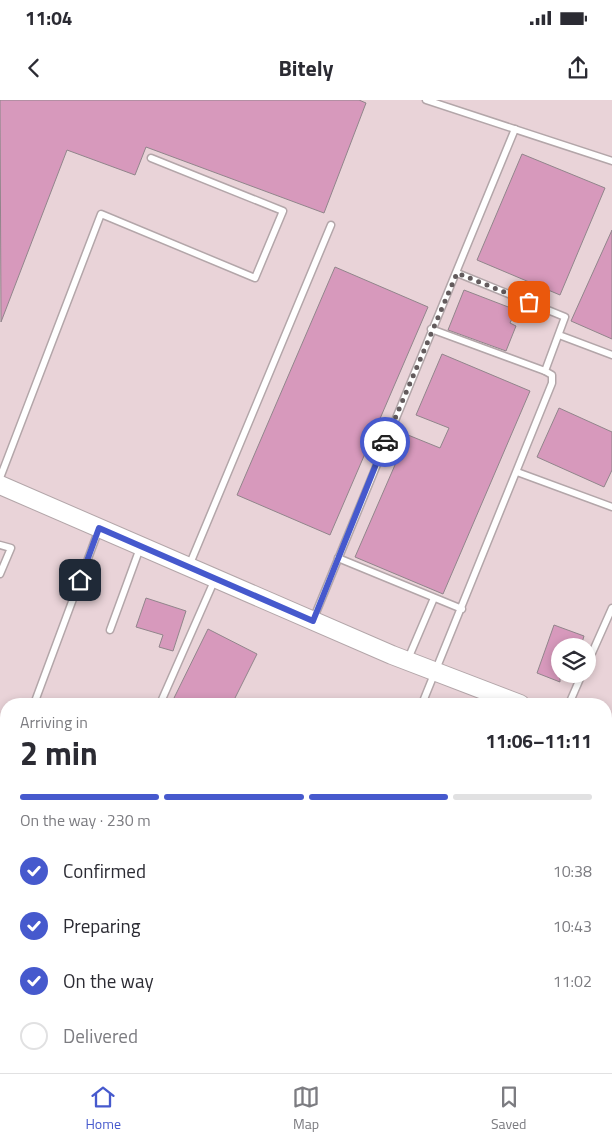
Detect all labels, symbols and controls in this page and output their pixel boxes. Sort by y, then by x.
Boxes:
text: 11:04 [25,3,72,32]
text: Bitely [278,51,334,85]
icon: back [20,54,48,82]
icon: share [564,54,592,82]
pin [508,281,550,323]
icon: bag [515,288,543,316]
courier [360,417,410,467]
icon: car [371,428,399,456]
pin [59,559,101,601]
icon: home [66,566,94,594]
map controls [551,638,596,683]
button: layers [551,638,596,683]
text: Arriving in [20,710,88,734]
text: 11:06–11:11 [485,726,592,755]
text: 2 min [20,729,98,777]
text: On the way · 230 m [20,808,151,832]
text: Confirmed [63,856,146,885]
icon: check [20,857,48,885]
text: 10:38 [553,859,592,883]
text: Preparing [63,911,140,940]
icon: check [20,912,48,940]
text: 10:43 [553,914,592,938]
text: On the way [63,966,154,995]
icon: check [20,967,48,995]
text: 11:02 [553,969,592,993]
text: Delivered [63,1021,138,1050]
tab: Home [85,1083,121,1134]
tab: Map [292,1083,320,1134]
tab: Saved [491,1083,527,1134]

